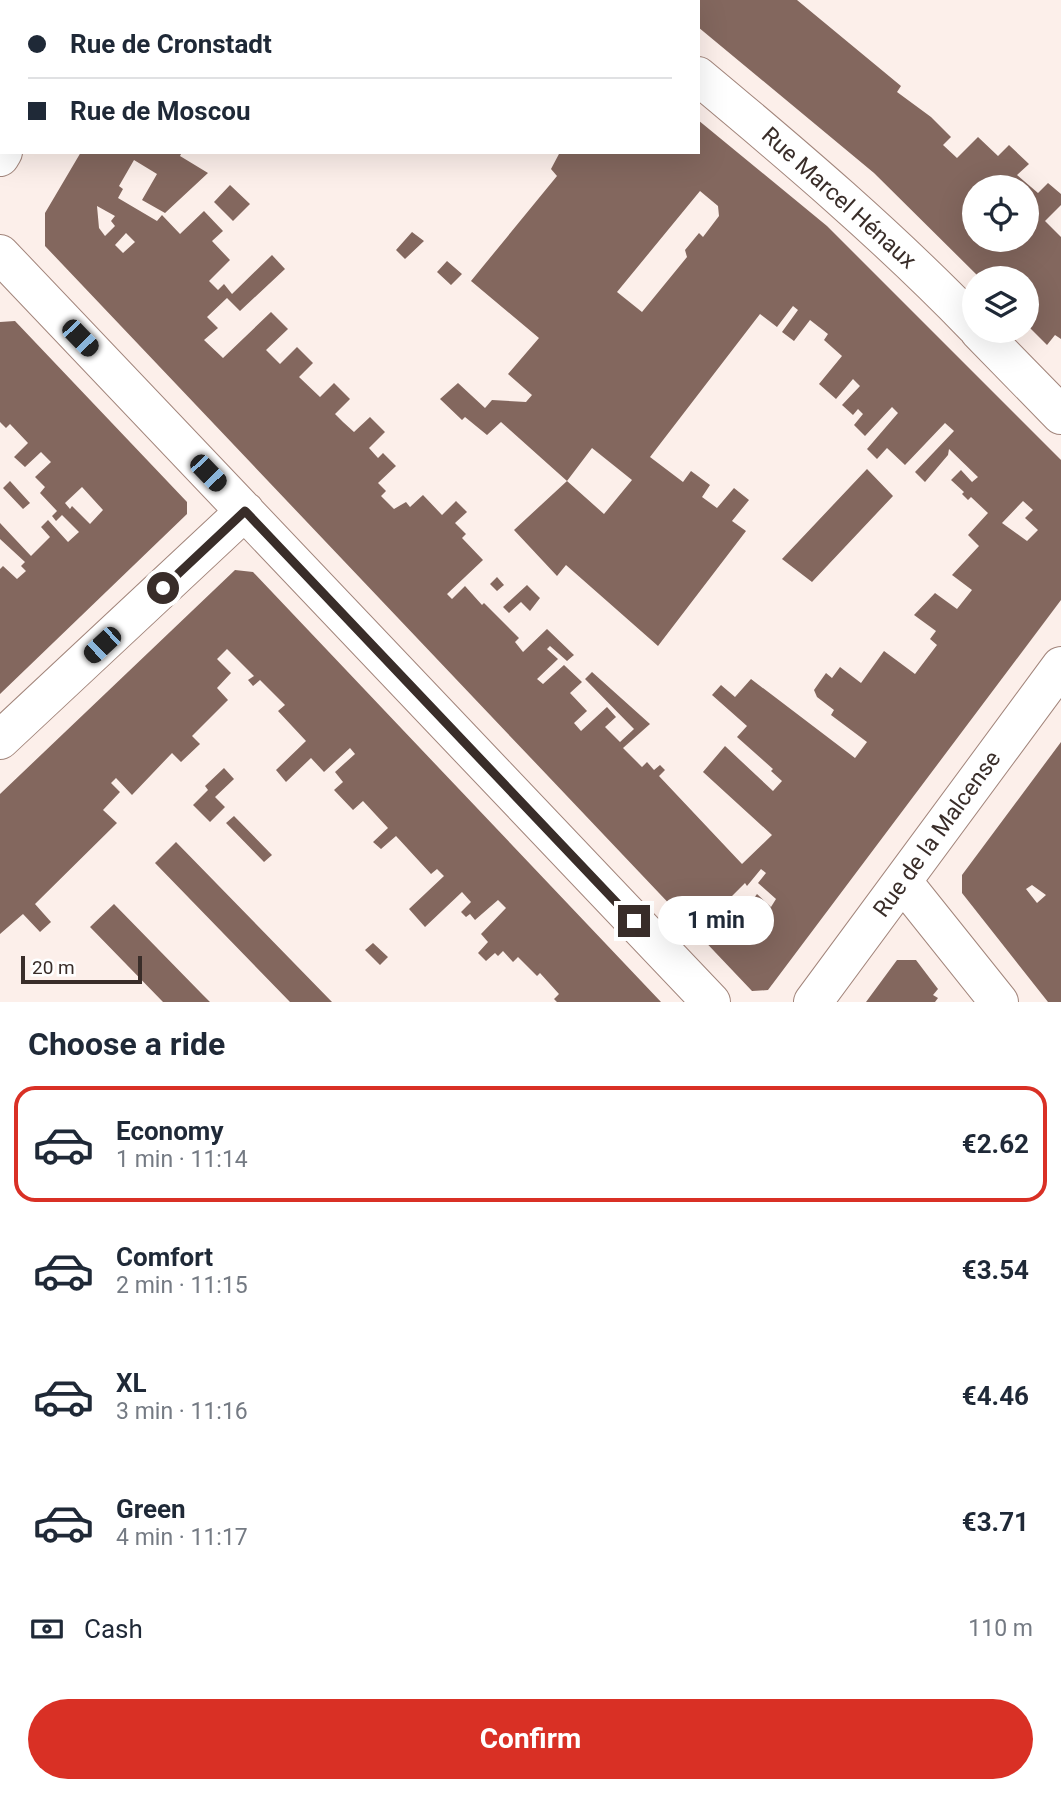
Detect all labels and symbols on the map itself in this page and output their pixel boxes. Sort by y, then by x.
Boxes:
street label: Rue Marcel Hénaux [756,122,922,274]
car [58,316,103,360]
car [186,451,231,495]
route start [147,572,179,604]
car [80,623,125,667]
street label: Rue de la Malcense [868,746,1006,922]
callout: 1 min [658,897,774,946]
route end [618,905,650,937]
scale bar [21,953,142,985]

